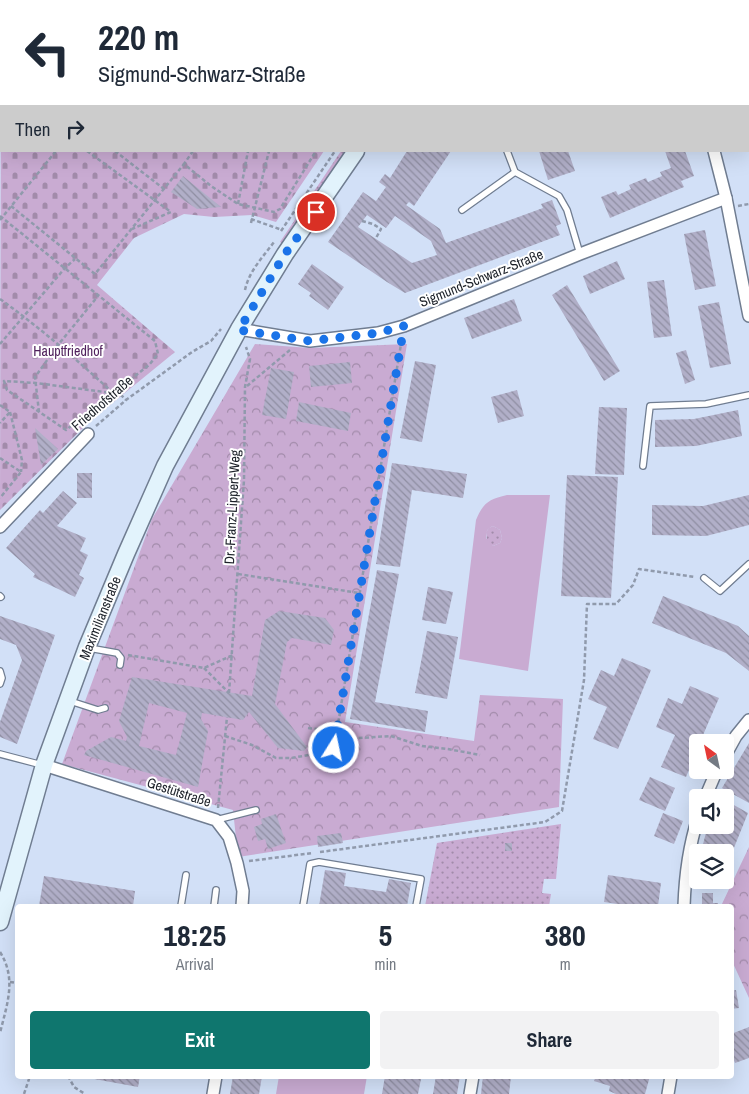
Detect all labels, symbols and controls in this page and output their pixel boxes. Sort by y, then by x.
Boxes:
text: 220 m [98,14,179,61]
icon: left [15,20,80,85]
text: Sigmund-Schwarz-Straße [98,59,306,89]
icon: right [61,115,89,143]
text: Then [15,116,51,142]
pin [295,191,337,233]
icon: arrive [302,198,330,226]
street label: Sigmund-Schwarz-Straße [416,245,546,311]
park label: Hauptfriedhof [33,342,104,360]
street label: Friedhofstraße [68,372,136,434]
street label: Dr.-Franz-Lippert-Weg [220,449,244,565]
street label: Maximilianstraße [75,574,125,662]
position arrow [307,721,359,773]
north arrow [689,734,734,779]
map controls [689,734,734,889]
street label: Gestütstraße [145,773,213,811]
button: sound [689,789,734,834]
button: layers [689,844,734,889]
text: 18:25 [163,915,226,955]
text: 5 [379,915,392,955]
text: 380 [545,915,586,955]
text: Arrival [176,953,214,975]
text: min [374,953,396,975]
text: m [560,953,571,975]
button: Exit [30,1011,370,1069]
button: Share [380,1011,719,1069]

